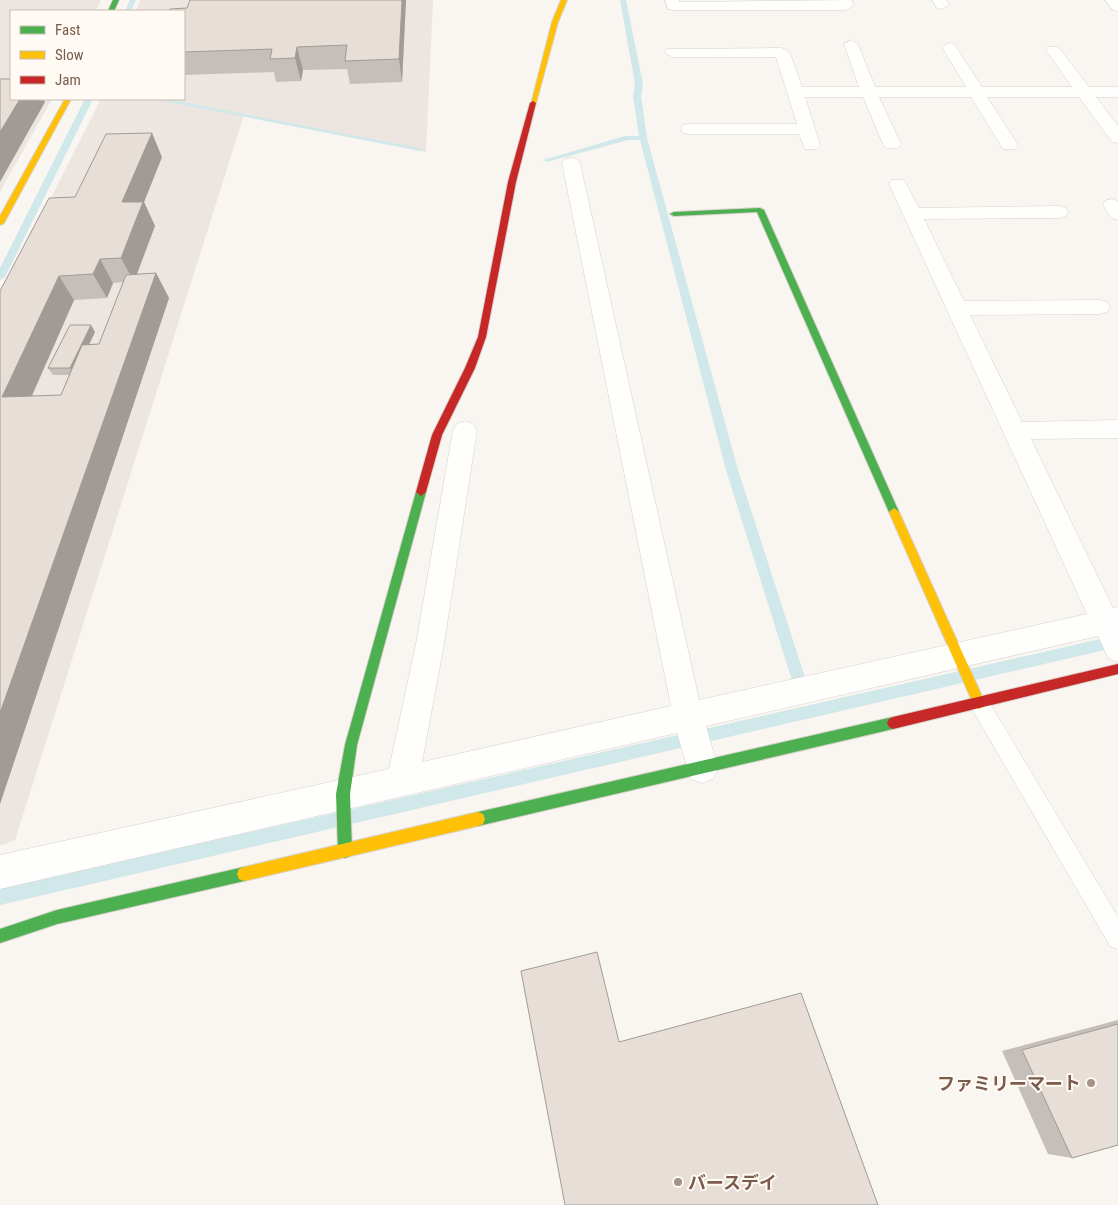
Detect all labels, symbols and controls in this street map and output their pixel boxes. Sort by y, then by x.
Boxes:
legend [10,10,185,100]
text: Fast [55,21,80,39]
text: Slow [55,46,84,64]
text: Jam [55,71,81,89]
place label: ファミリーマート [937,1073,1081,1094]
marker: ファミリーマート [1085,1077,1097,1089]
place label: バースデイ [688,1172,777,1193]
marker: バースデイ [672,1176,684,1188]

